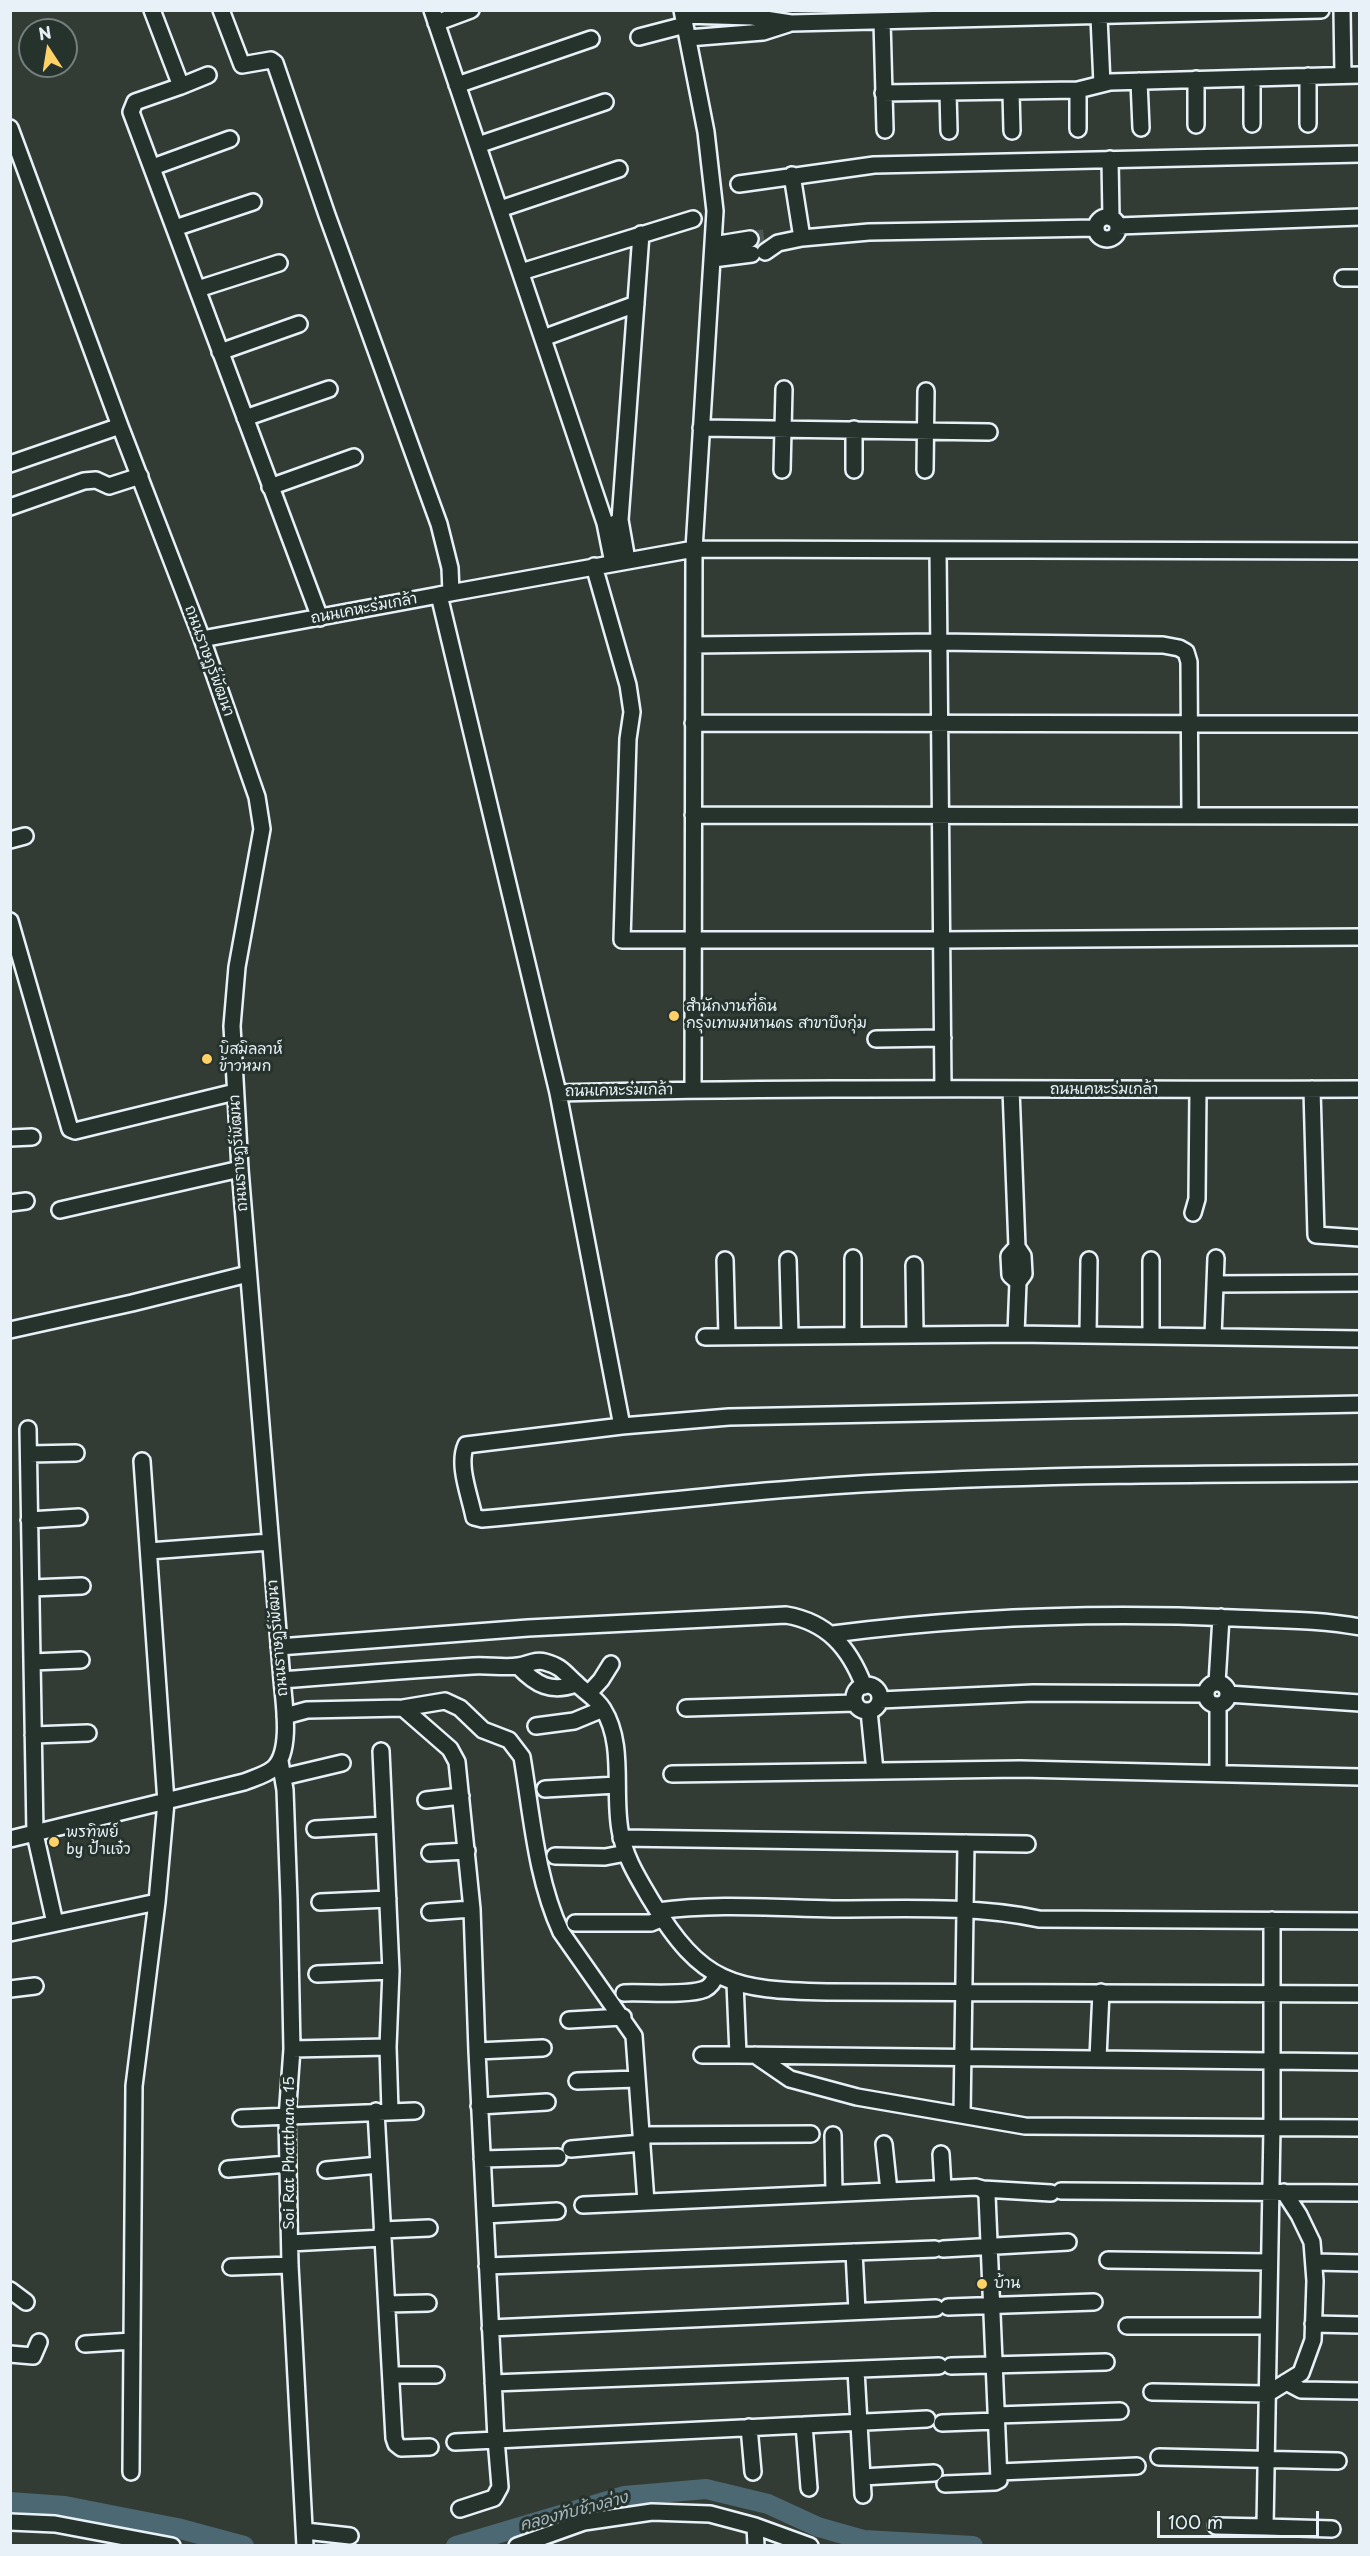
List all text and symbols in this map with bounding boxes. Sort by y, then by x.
north arrow [18,18,78,78]
text: N [36,19,53,45]
street label: ถนนเคหะร่มเกล้า [309,590,419,628]
street label: ถนนราษฏร์พัฒนา [181,603,237,719]
place label: สำนักงานที่ดิน กรุงเทพมหานคร สาขาบึงกุ่ม [686,998,867,1033]
marker: สำนักงานที่ดิน กรุงเทพมหานคร สาขาบึงกุ่ม [667,1009,681,1023]
place label: บิสมิลลาห์ ข้าวหมก [219,1041,283,1076]
marker: บิสมิลลาห์ ข้าวหมก [200,1052,214,1066]
street label: ถนนเคหะร่มเกล้า [565,1081,673,1101]
street label: ถนนเคหะร่มเกล้า [1050,1081,1158,1099]
street label: ถนนราษฏร์พัฒนา [226,1094,252,1212]
street label: ถนนราษฏร์พัฒนา [264,1579,292,1697]
place label: พรทิพย์ by ป้าแจ๋ว [66,1824,131,1859]
marker: พรทิพย์ by ป้าแจ๋ว [47,1835,61,1849]
street label: Soi Rat Phatthana 15 [281,2076,299,2230]
place label: บ้าน [994,2275,1021,2293]
marker: บ้าน [975,2277,989,2291]
water label: คลองทับช้างล่าง [518,2488,630,2536]
scale bar [1160,2499,1322,2537]
text: 100 m [1168,2508,1223,2535]

